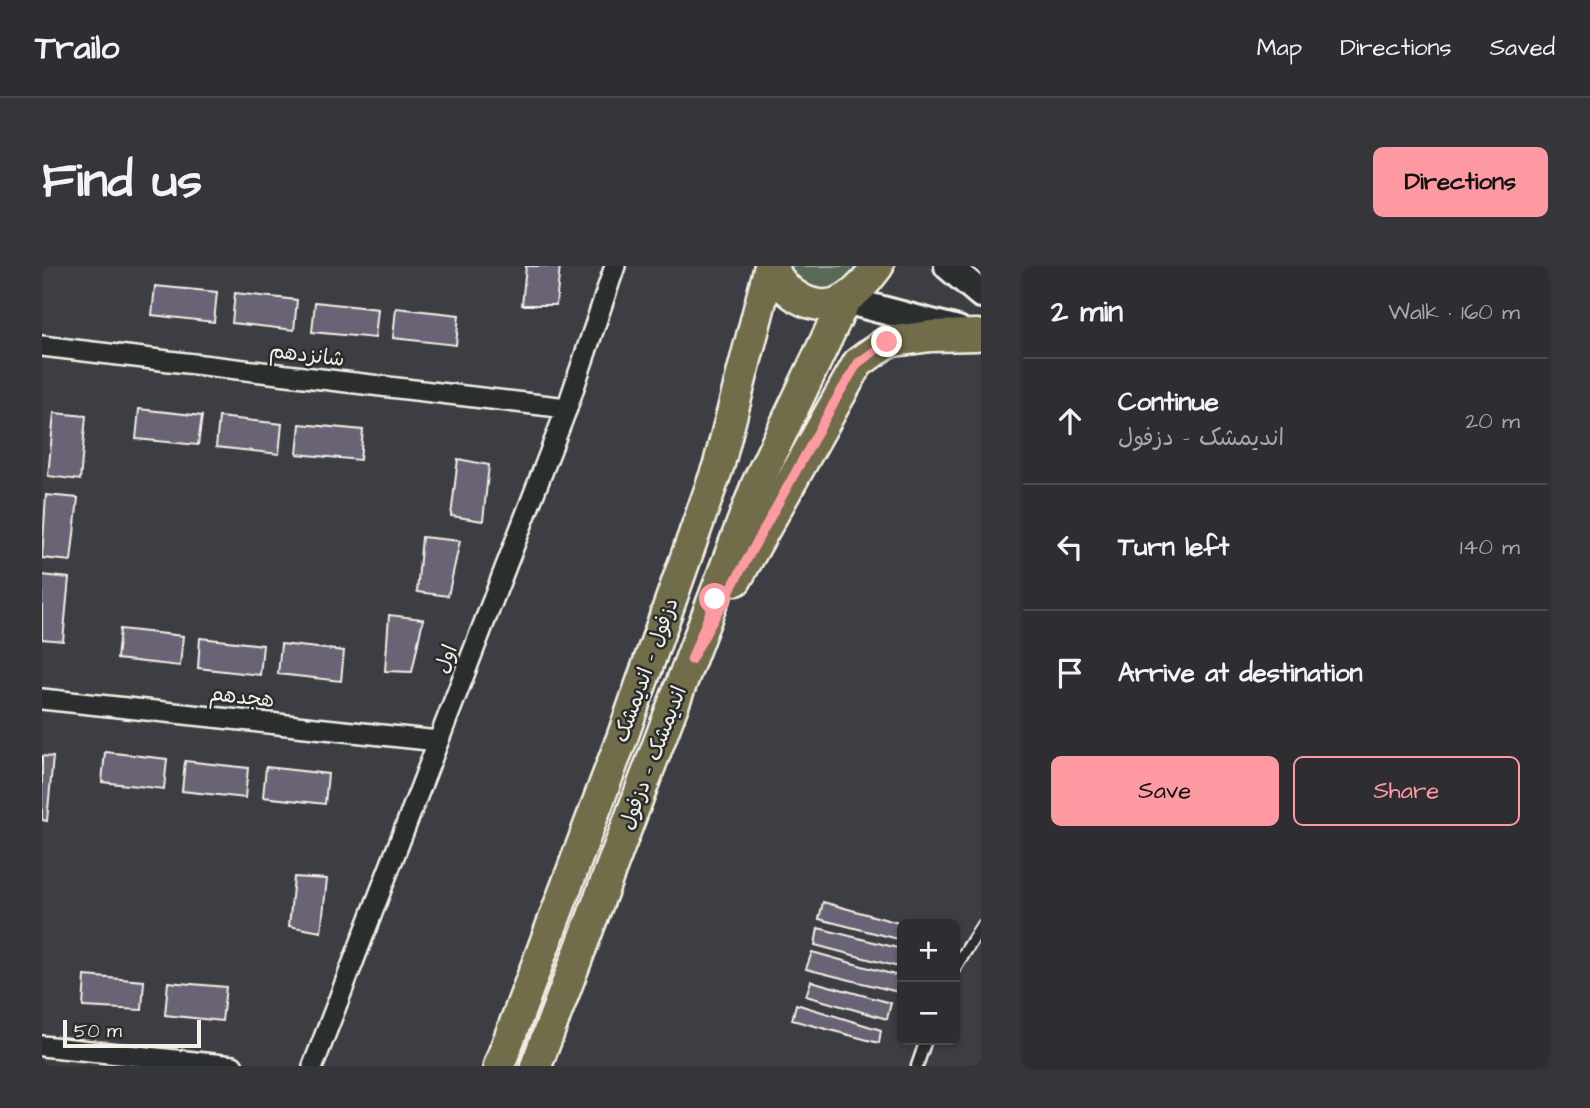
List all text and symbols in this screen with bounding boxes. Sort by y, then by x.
text: Trailo [35,25,119,71]
text: Map [1257,31,1302,65]
text: Directions [1340,31,1452,65]
text: Saved [1490,31,1555,65]
button: Directions [1373,147,1548,217]
text: Find us [42,148,202,216]
text: 2 min [1051,291,1123,333]
text: Walk · 160 m [1388,296,1520,328]
route end [871,326,902,357]
street label: شانزدهم [268,336,346,375]
text: Continue [1118,384,1219,420]
icon: ahead [1051,402,1089,440]
text: 20 m [1465,405,1520,437]
text: اندیمشک - دزفول [1118,422,1284,454]
icon: left [1051,528,1089,566]
text: Turn left [1118,529,1229,565]
text: 140 m [1460,531,1520,563]
route start [699,583,730,614]
street label: دزفول - اندیمشک [606,594,686,746]
street label: اول [427,640,465,678]
icon: arrive [1051,654,1089,692]
text: Arrive at destination [1118,655,1363,691]
street label: هجدهم [208,679,276,716]
street label: اندیمشک - دزفول [612,682,694,834]
button: Save [1051,756,1279,826]
button: Share [1293,756,1520,826]
map controls [897,919,960,1045]
button: + [897,919,960,982]
button: − [897,982,960,1045]
scale bar [63,1017,201,1049]
text: 50 m [74,1018,122,1045]

